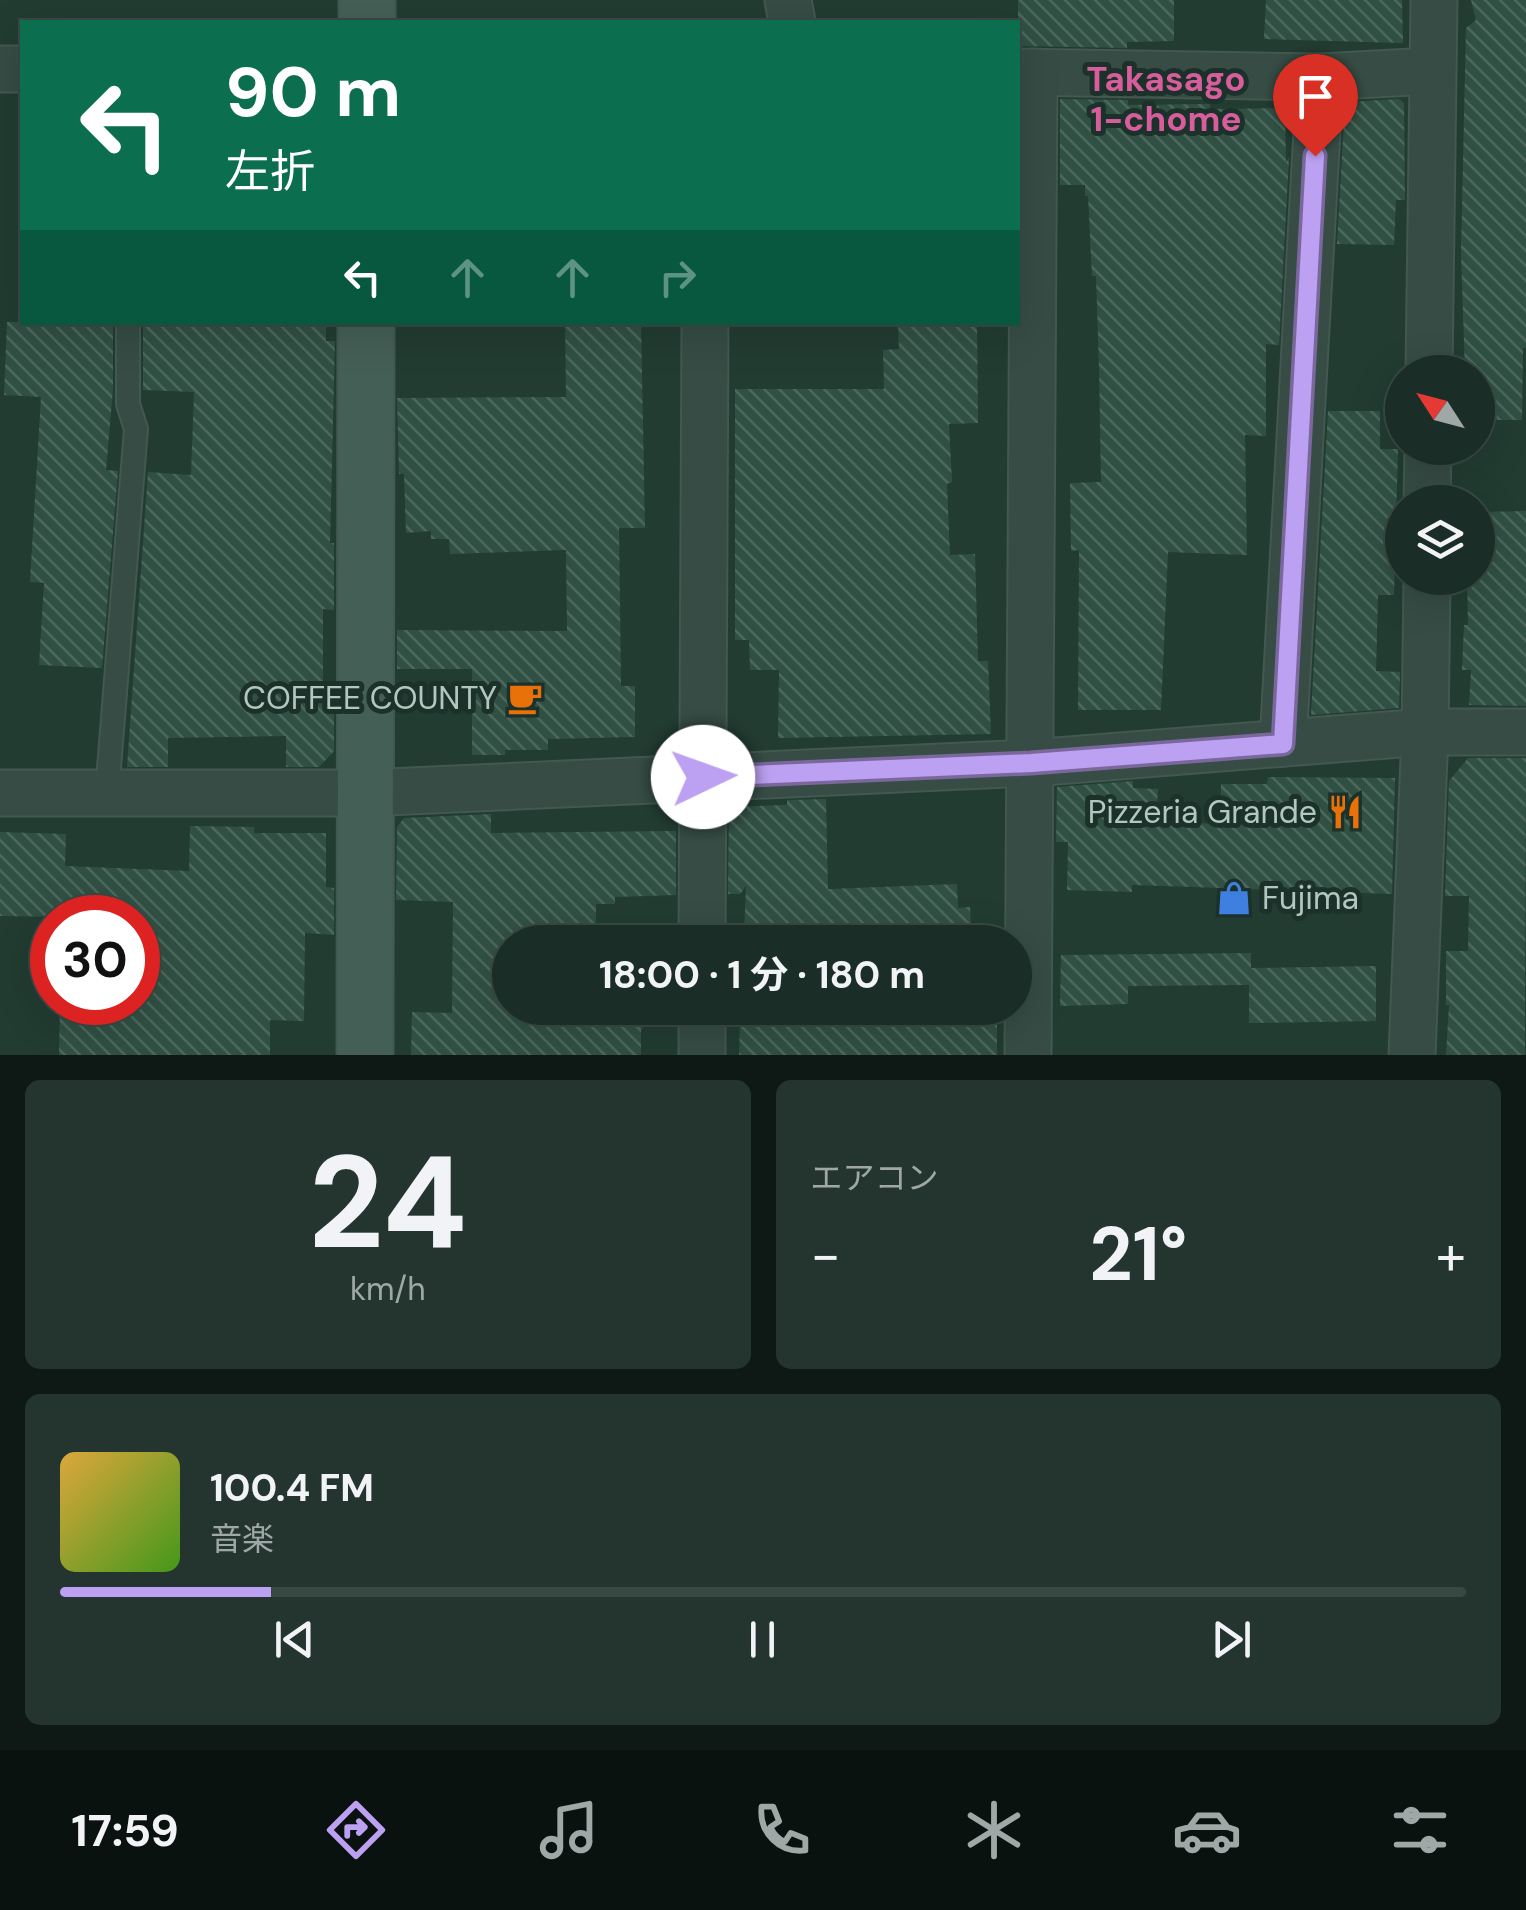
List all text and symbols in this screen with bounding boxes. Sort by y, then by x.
text: 90 m [225,47,401,138]
pin [1273,54,1358,157]
district label: Takasago 1-chome [1086,56,1246,142]
icon: left [60,60,190,190]
icon: arrive [1288,69,1343,124]
text: 左折 [225,142,315,201]
icon: left [335,250,390,305]
icon: ahead [440,250,495,305]
icon: ahead [545,250,600,305]
icon: right [650,250,705,305]
north arrow [1385,355,1495,465]
map controls [1385,355,1495,595]
button: layers [1385,485,1495,595]
place label: COFFEE COUNTY [243,677,497,719]
cafe icon: COFFEE COUNTY [506,679,544,717]
position arrow [651,725,755,829]
place label: Pizzeria Grande [1088,791,1317,833]
restaurant icon: Pizzeria Grande [1326,793,1364,831]
place label: Fujima [1262,877,1359,919]
shop icon: Fujima [1215,879,1253,917]
speed limit sign: 30 [30,895,160,1025]
text: 18:00 · 1 分 · 180 m [599,950,925,1000]
text: 24 [308,1118,467,1287]
text: エアコン [811,1157,939,1199]
text: 21° [1089,1206,1187,1303]
text: − [811,1219,841,1291]
text: + [1436,1219,1466,1291]
text: km/h [350,1268,426,1310]
text: 100.4 FM [210,1463,374,1513]
text: 音楽 [210,1518,274,1560]
icon: previous [267,1612,322,1667]
icon: pause [735,1612,790,1667]
icon: next [1204,1612,1259,1667]
icon: directions [321,1795,391,1865]
icon: music [534,1795,604,1865]
icon: phone [747,1795,817,1865]
icon: climate [959,1795,1029,1865]
icon: car [1172,1795,1242,1865]
icon: filters [1385,1795,1455,1865]
text: 17:59 [71,1801,179,1860]

